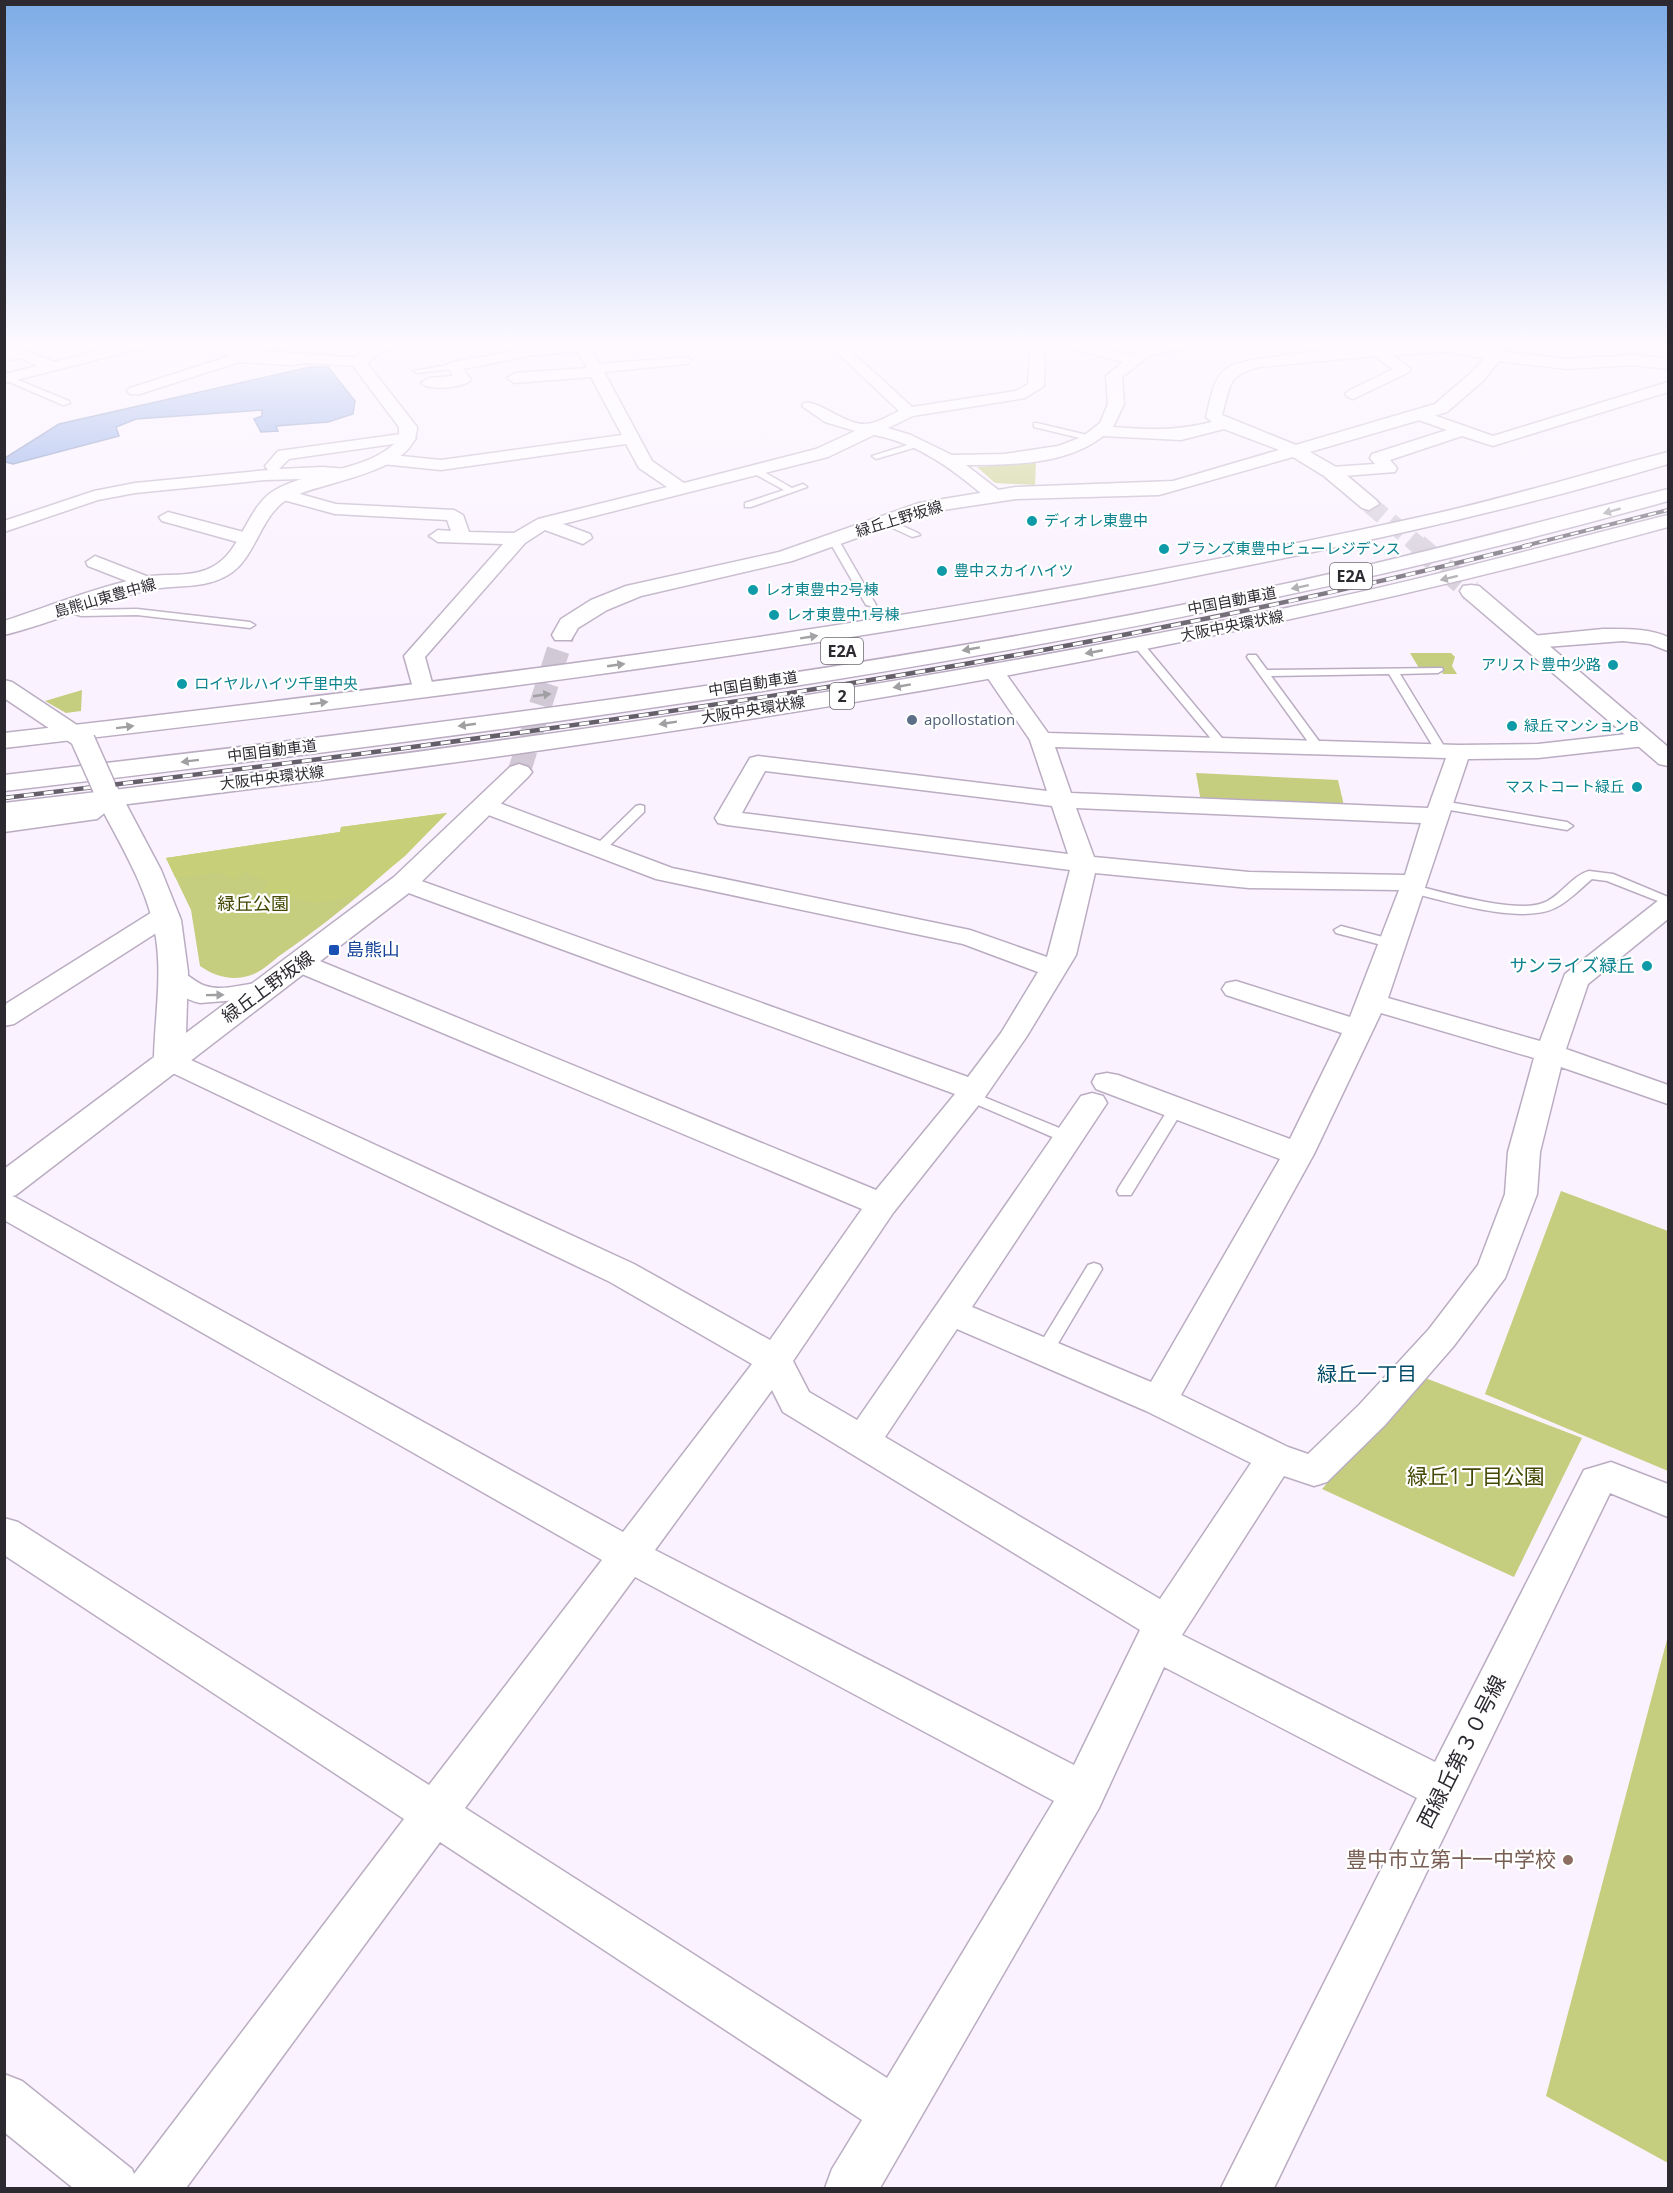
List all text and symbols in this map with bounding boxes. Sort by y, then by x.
street label: 緑丘上野坂線 [853,495,945,541]
one-way arrow [1603,507,1621,516]
place label: ディオレ東豊中 [1044,510,1148,530]
marker: ディオレ東豊中 [1025,514,1039,528]
place label: ブランズ東豊中ビューレジデンス [1176,538,1400,558]
marker: ブランズ東豊中ビューレジデンス [1157,542,1171,556]
place label: 豊中スカイハイツ [954,560,1073,580]
road number: E2A [1330,563,1372,589]
marker: 豊中スカイハイツ [935,564,949,578]
street label: 島熊山東豊中線 [51,573,158,621]
one-way arrow [1440,574,1459,584]
place label: レオ東豊中2号棟 [765,579,879,599]
street label: 中国自動車道 [1186,582,1278,618]
marker: レオ東豊中2号棟 [746,583,760,597]
one-way arrow [1291,583,1310,592]
place label: レオ東豊中1号棟 [786,604,900,624]
street label: 大阪中央環状線 [1178,605,1285,645]
marker: レオ東豊中1号棟 [767,608,781,622]
one-way arrow [800,632,819,641]
road number: E2A [821,638,863,664]
one-way arrow [962,645,981,654]
one-way arrow [1085,648,1104,657]
place label: アリスト豊中少路 [1481,654,1601,674]
marker: アリスト豊中少路 [1606,658,1620,672]
one-way arrow [607,660,626,669]
street label: 中国自動車道 [707,666,799,700]
place label: ロイヤルハイツ千里中央 [194,673,358,693]
marker: ロイヤルハイツ千里中央 [175,677,189,691]
one-way arrow [893,682,912,691]
road number: 2 [830,683,854,709]
one-way arrow [532,690,551,700]
street label: 大阪中央環状線 [699,691,806,727]
one-way arrow [309,699,328,708]
place label: apollostation [924,709,1015,729]
marker: apollostation [905,713,919,727]
place label: 緑丘マンションB [1524,715,1639,735]
one-way arrow [658,718,677,727]
marker: 緑丘マンションB [1505,719,1519,733]
one-way arrow [457,721,476,730]
one-way arrow [116,722,135,732]
street label: 中国自動車道 [226,735,318,765]
one-way arrow [181,756,200,766]
street label: 大阪中央環状線 [219,761,325,793]
place label: マストコート緑丘 [1505,776,1625,796]
marker: マストコート緑丘 [1630,780,1644,794]
park label: 緑丘公園 [217,891,289,915]
place label: 島熊山 [346,937,400,961]
marker: 島熊山 [327,943,341,957]
street label: 緑丘上野坂線 [217,945,318,1028]
place label: サンライズ緑丘 [1510,953,1635,977]
marker: サンライズ緑丘 [1640,959,1654,973]
one-way arrow [206,990,225,999]
district label: 緑丘一丁目 [1317,1360,1417,1387]
park label: 緑丘1丁目公園 [1407,1462,1545,1490]
street label: 西緑丘第３０号線 [1410,1670,1512,1833]
place label: 豊中市立第十一中学校 [1346,1845,1556,1873]
marker: 豊中市立第十一中学校 [1561,1853,1575,1867]

